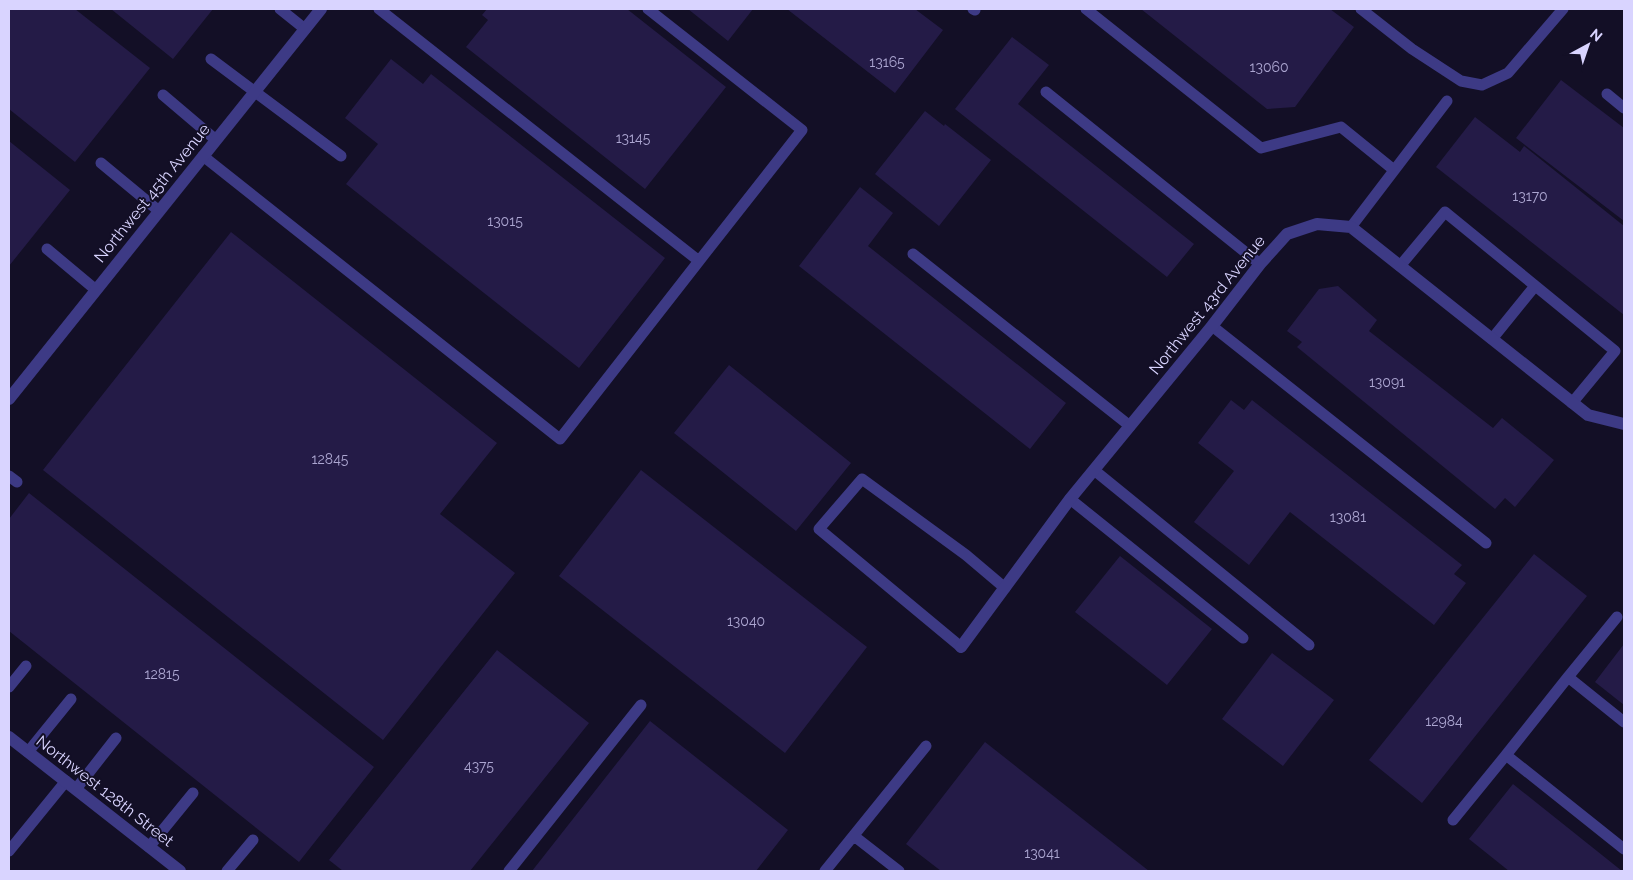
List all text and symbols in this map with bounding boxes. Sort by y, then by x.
north arrow [1563,20,1613,70]
text: N [1587,25,1606,45]
house number: 13165 [869,54,905,70]
house number: 13060 [1249,59,1289,75]
street label: Northwest 45th Avenue [90,120,214,266]
house number: 13145 [616,130,651,146]
house number: 13170 [1512,188,1548,204]
house number: 13015 [487,213,523,229]
street label: Northwest 43rd Avenue [1145,232,1269,378]
house number: 13091 [1369,374,1405,390]
house number: 12845 [312,451,349,467]
house number: 13081 [1330,509,1366,525]
house number: 13040 [727,613,765,629]
house number: 12815 [144,666,180,682]
house number: 12984 [1425,713,1463,729]
street label: Northwest 128th Street [33,732,178,851]
house number: 4375 [464,758,494,774]
house number: 13041 [1024,845,1060,861]

